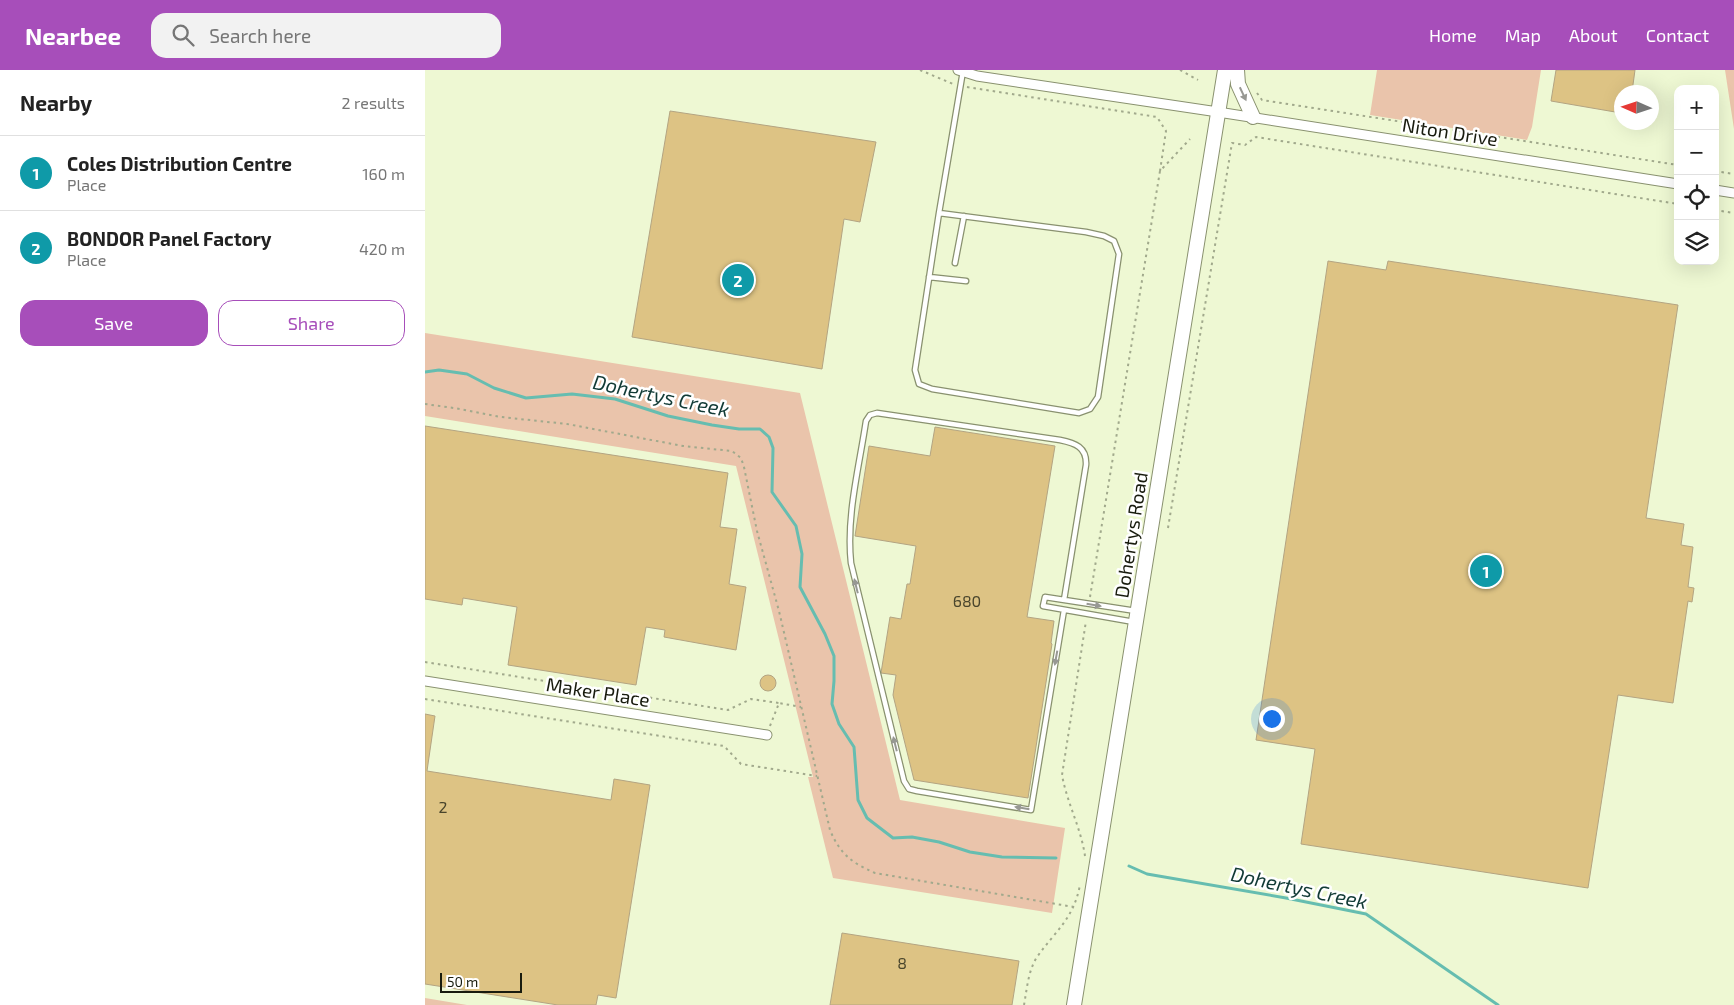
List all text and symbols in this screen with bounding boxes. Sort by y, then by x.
search box [151,13,501,58]
text: Nearbee [25,21,121,50]
icon: search [169,21,197,49]
text: Search here [209,24,311,47]
text: Home [1429,24,1477,46]
text: Map [1505,24,1541,46]
text: About [1569,24,1618,46]
text: Contact [1646,24,1709,46]
north arrow [1614,85,1659,130]
map controls [1674,85,1719,265]
button: + [1674,85,1719,130]
one-way arrow [1239,87,1247,101]
text: Nearby [20,90,92,115]
text: 2 results [342,93,405,112]
street label: Niton Drive [1401,113,1500,150]
button: − [1674,130,1719,175]
text: Coles Distribution Centre [67,152,292,175]
text: 1 [33,164,39,183]
text: 160 m [362,164,405,183]
text: Place [67,175,106,194]
button: locate [1674,175,1719,220]
button: layers [1674,220,1719,265]
text: BONDOR Panel Factory [67,227,272,250]
text: 2 [31,239,41,258]
text: 420 m [359,239,405,258]
text: Place [67,250,106,269]
pin: 2 [722,261,754,299]
button: Save [20,300,208,346]
button: Share [218,300,405,346]
water label: Dohertys Creek [591,369,732,422]
street label: Dohertys Road [1109,470,1152,600]
pin: 1 [1470,552,1502,590]
one-way arrow [852,579,860,594]
house number: 680 [953,591,981,610]
one-way arrow [1087,601,1103,609]
one-way arrow [1052,650,1060,666]
street label: Maker Place [545,672,652,711]
your location [1259,706,1285,732]
one-way arrow [891,736,899,751]
house number: 2 [439,797,448,816]
one-way arrow [1014,804,1030,812]
water label: Dohertys Creek [1229,861,1370,914]
house number: 8 [897,953,907,972]
scale bar [440,970,523,993]
text: 50 m [447,973,478,990]

